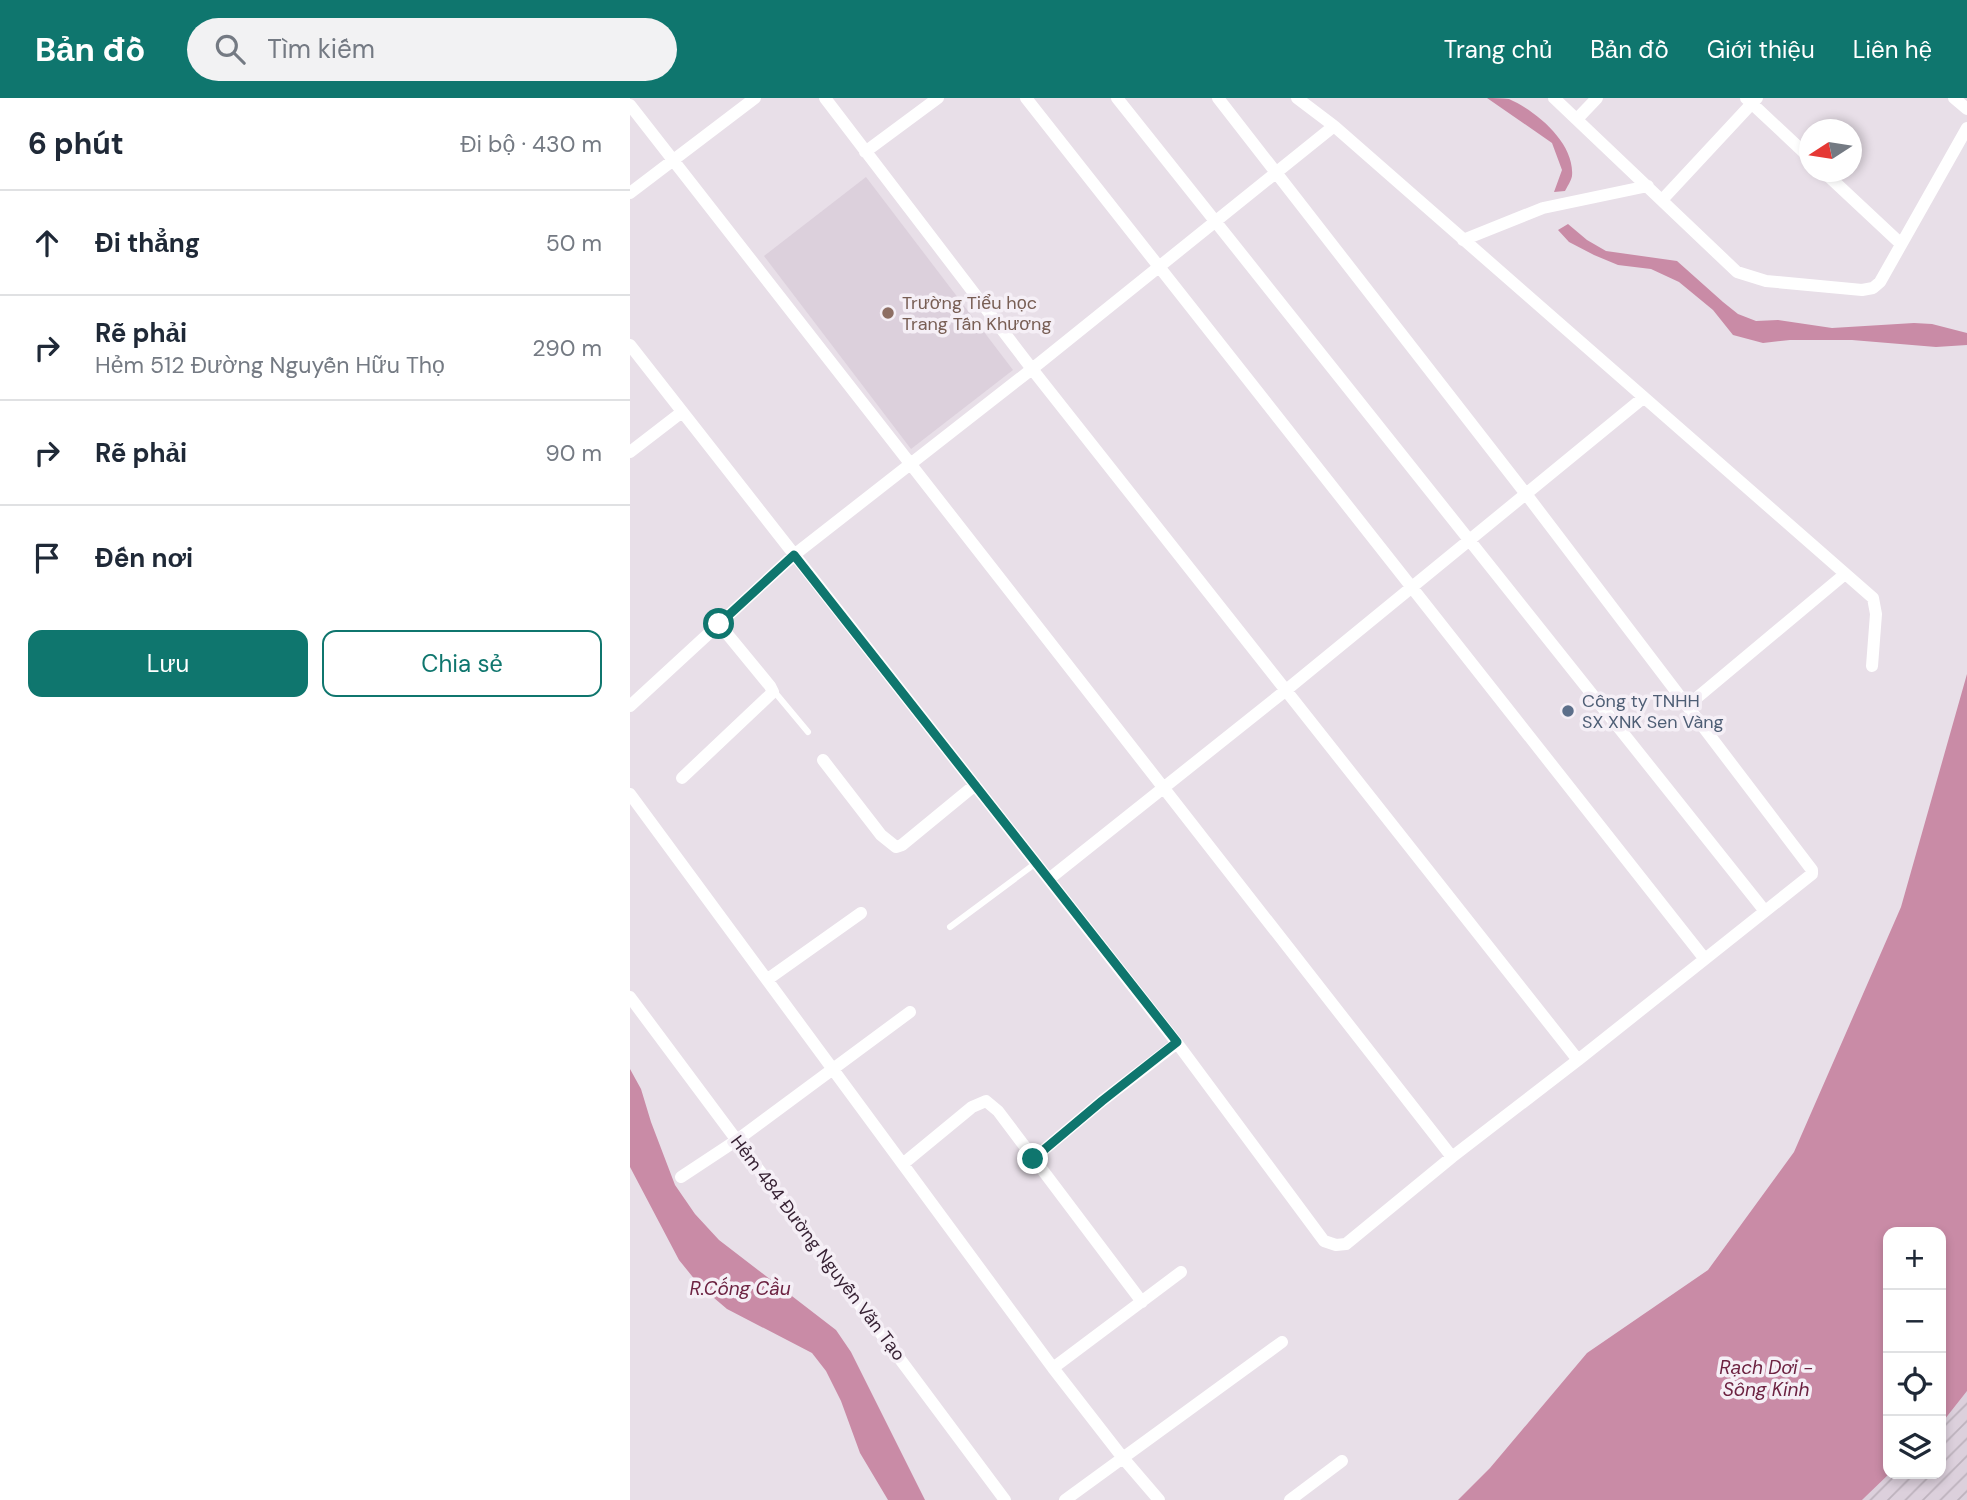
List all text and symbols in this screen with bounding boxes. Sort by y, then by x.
search box [187,18,677,81]
text: Bản đồ [35,28,145,71]
icon: search [211,30,249,68]
text: Tìm kiếm [267,32,375,66]
text: Trang chủ [1444,34,1552,65]
text: Bản đồ [1590,34,1669,65]
text: Giới thiệu [1707,34,1815,65]
text: Liên hệ [1853,34,1932,65]
north arrow [1799,119,1862,182]
text: 6 phút [28,124,124,163]
text: Đi bộ · 430 m [460,129,602,159]
icon: ahead [28,224,66,262]
text: Đi thẳng [95,226,200,260]
text: 50 m [546,228,602,258]
place label: Trường Tiểu học Trang Tấn Khương [902,291,1051,336]
marker: Trường Tiểu học Trang Tấn Khương [880,305,896,321]
text: Rẽ phải [95,316,187,350]
icon: right [28,329,66,367]
text: 290 m [532,333,602,363]
text: Hẻm 512 Đường Nguyễn Hữu Thọ [95,350,445,380]
icon: right [28,434,66,472]
text: Rẽ phải [95,436,187,470]
text: 90 m [545,438,602,468]
icon: arrive [28,539,66,577]
text: Đến nơi [95,541,193,575]
route start [703,608,734,639]
button: Lưu [28,630,308,697]
button: Chia sẻ [322,630,602,697]
place label: Công ty TNHH SX XNK Sen Vàng [1582,689,1724,734]
marker: Công ty TNHH SX XNK Sen Vàng [1560,703,1576,719]
street label: Hẻm 484 Đường Nguyễn Văn Tạo [725,1130,911,1366]
route end [1017,1143,1048,1174]
map controls [1883,1227,1946,1479]
button: + [1883,1227,1946,1290]
water label: R.Cống Cầu [689,1276,791,1301]
button: − [1883,1290,1946,1353]
button: locate [1883,1353,1946,1416]
water label: Rạch Dơi - Sông Kinh [1719,1355,1813,1402]
button: layers [1883,1416,1946,1479]

